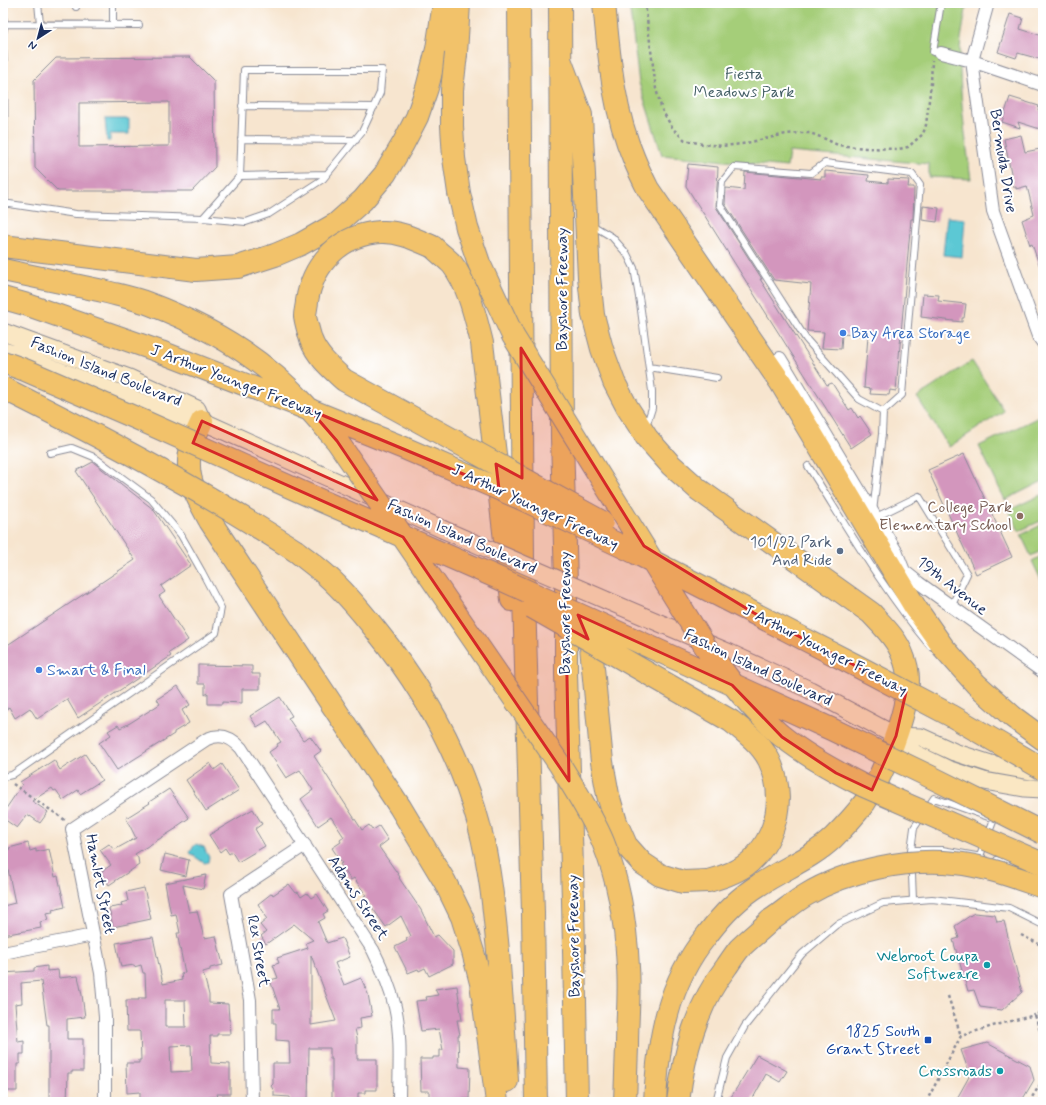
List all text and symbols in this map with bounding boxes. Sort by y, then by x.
north arrow [18,18,58,58]
text: N [26,37,40,53]
park label: Fiesta Meadows Park [694,64,794,103]
street label: Bermuda Drive [984,108,1022,214]
street label: Bayshore Freeway [552,228,573,350]
place label: Bay Area Storage [851,323,971,344]
marker: Bay Area Storage [838,328,848,338]
street label: Fashion Island Boulevard [27,332,185,412]
street label: J Arthur Younger Freeway [147,340,325,424]
street label: J Arthur Younger Freeway [448,459,622,555]
street label: Fashion Island Boulevard [384,495,540,579]
place label: College Park Elementary School [879,497,1012,536]
marker: College Park Elementary School [1015,511,1025,521]
place label: 101/92 Park And Ride [750,532,832,571]
marker: 101/92 Park And Ride [835,546,845,556]
street label: Bayshore Freeway [555,552,576,674]
street label: 19th Avenue [912,552,992,620]
street label: J Arthur Younger Freeway [739,599,911,701]
street label: Fashion Island Boulevard [681,624,835,712]
place label: Smart & Final [47,660,146,681]
marker: Smart & Final [34,665,44,675]
street label: Hamlet Street [80,832,120,936]
street label: Adams Street [323,851,394,945]
street label: Bayshore Freeway [562,874,586,998]
street label: Rex Street [241,914,275,989]
place label: Webroot Coupa Softweare [876,946,979,985]
marker: Webroot Coupa Softweare [982,960,992,970]
place label: 1825 South Grant Street [826,1021,920,1060]
marker: 1825 South Grant Street [923,1035,933,1045]
place label: Crossroads [918,1061,992,1082]
marker: Crossroads [995,1066,1005,1076]

